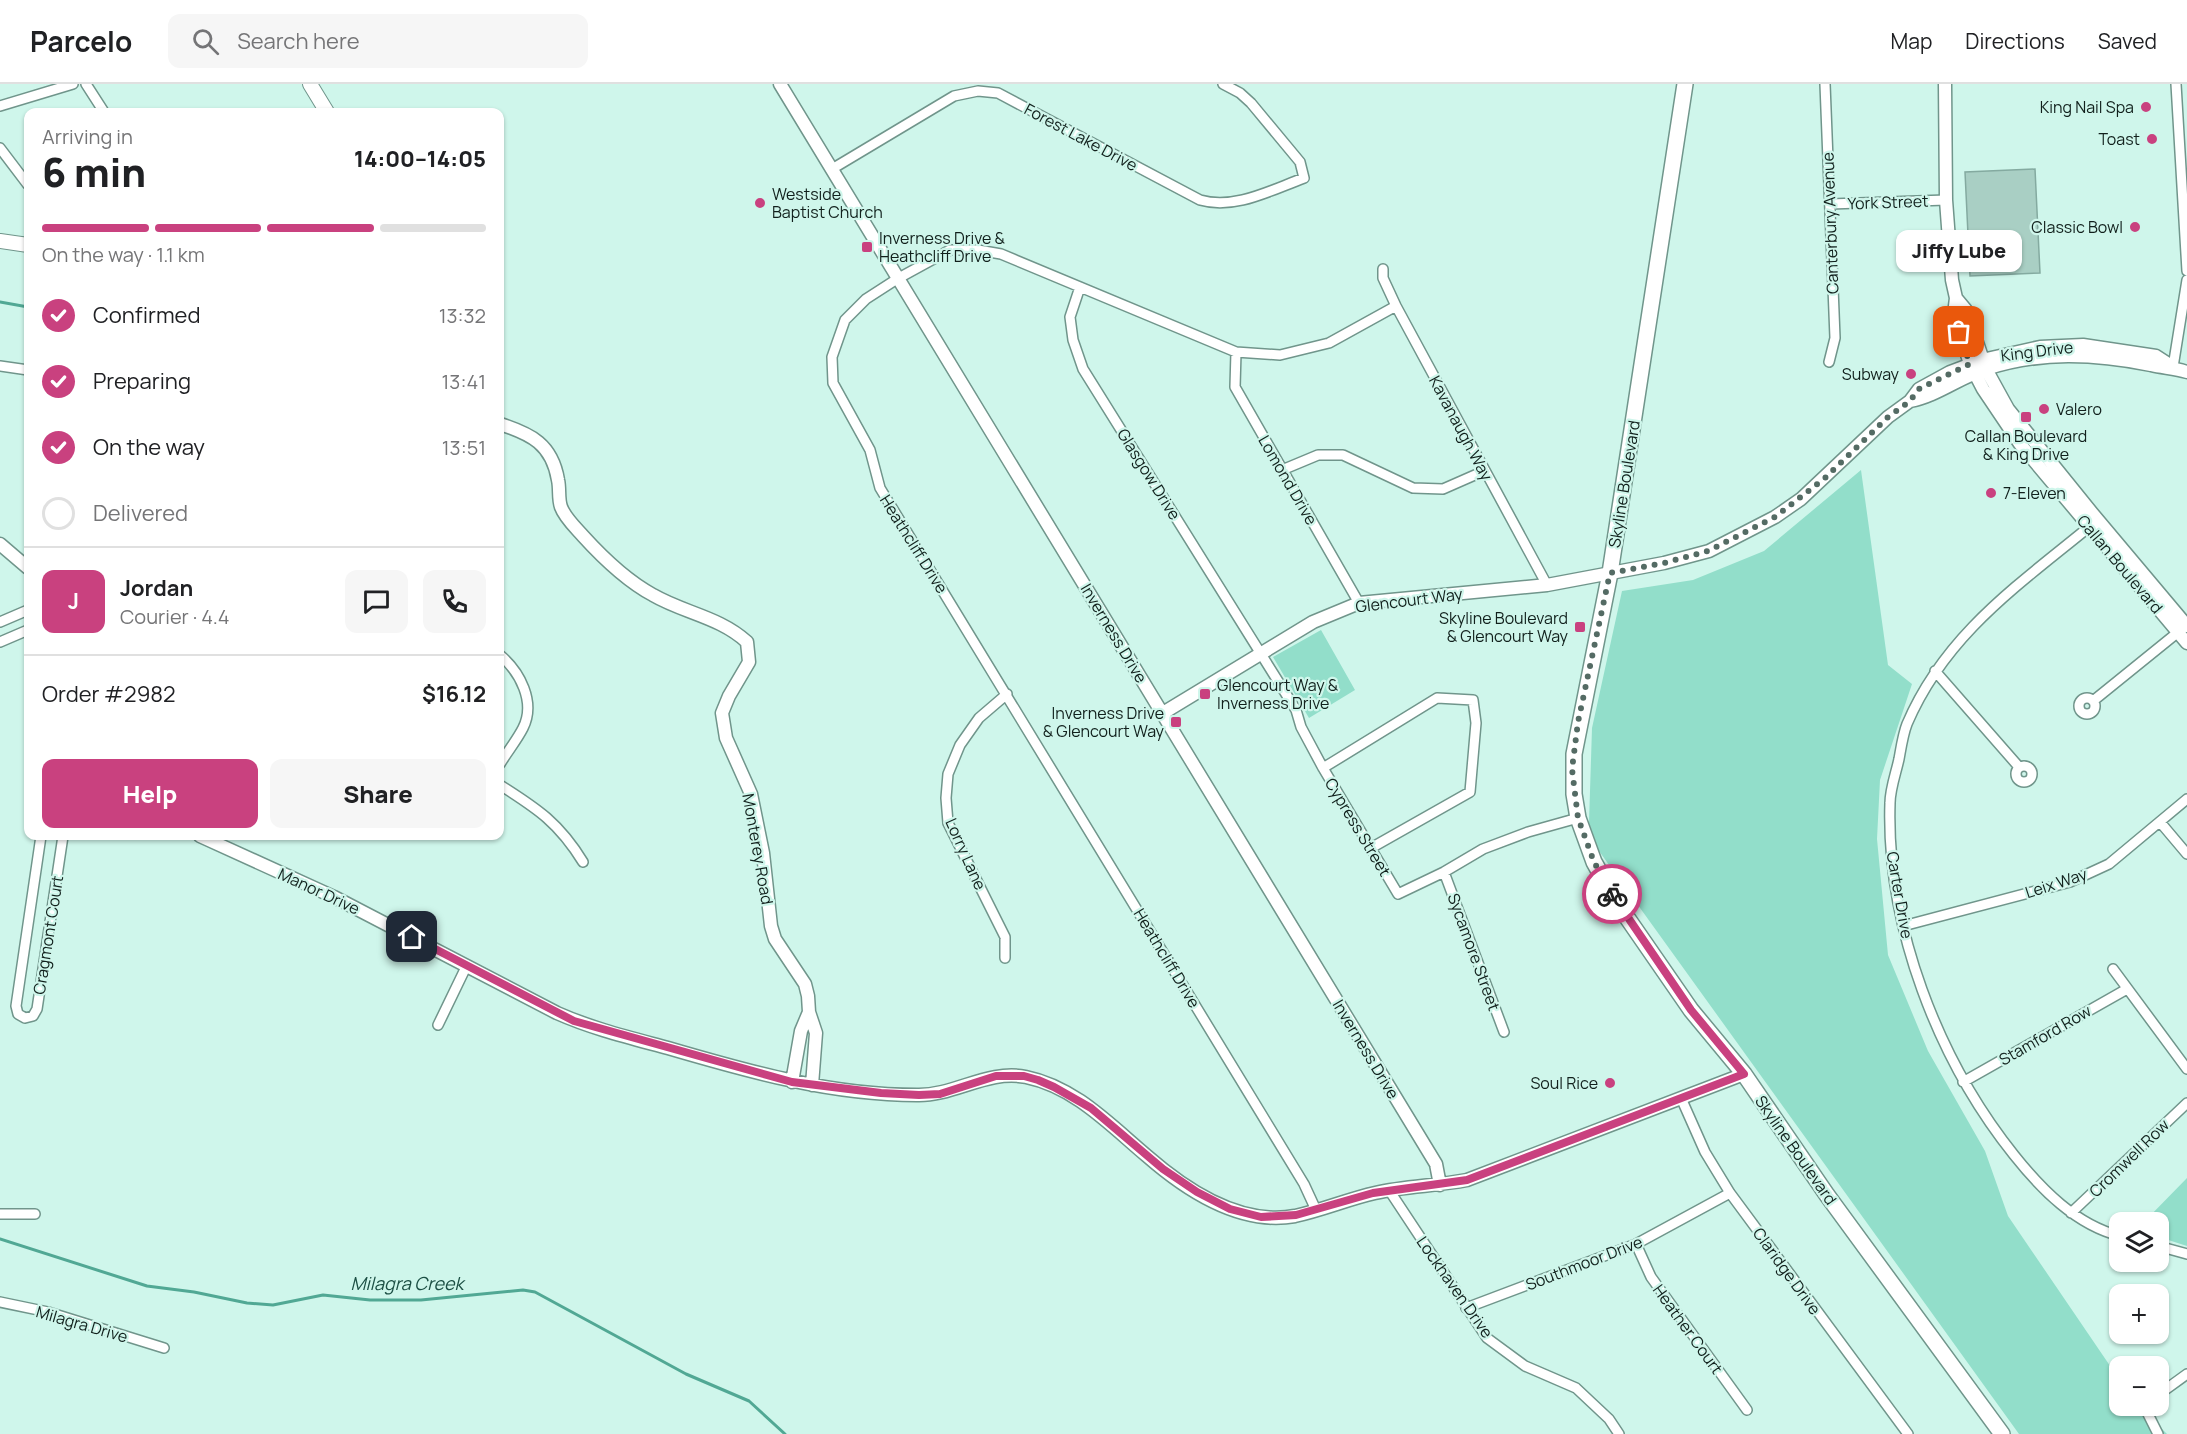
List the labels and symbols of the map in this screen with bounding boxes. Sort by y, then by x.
place label: King Nail Spa [2040,96,2134,118]
street label: Forest Lake Drive [1021,98,1141,176]
marker: King Nail Spa [2139,100,2153,114]
place label: Toast [2099,128,2140,150]
marker: Toast [2145,132,2159,146]
street label: Canterbury Avenue [1817,152,1843,294]
place label: Westside Baptist Church [772,183,883,223]
street label: York Street [1847,190,1929,214]
marker: Westside Baptist Church [753,196,767,210]
place label: Classic Bowl [2031,216,2123,238]
marker: Classic Bowl [2128,220,2142,234]
place label: Inverness Drive & Heathcliff Drive [879,227,1006,267]
callout: Jiffy Lube [1896,230,2022,272]
marker: Inverness Drive & Heathcliff Drive [860,240,874,254]
pin [1933,306,1984,357]
street label: King Drive [2000,336,2074,366]
place label: Subway [1842,363,1900,385]
marker: Subway [1904,367,1918,381]
street label: Kavanaugh Way [1424,372,1498,485]
place label: Valero [2056,398,2102,420]
marker: Valero [2037,402,2051,416]
marker: Callan Boulevard & King Drive [2019,410,2033,424]
street label: Skyline Boulevard [1603,419,1645,549]
street label: Glasgow Drive [1112,424,1186,524]
place label: Callan Boulevard & King Drive [1965,425,2087,465]
street label: Lomond Drive [1253,431,1323,529]
place label: 7-Eleven [2003,482,2066,504]
marker: 7-Eleven [1984,486,1998,500]
street label: Heathcliff Drive [875,491,953,597]
street label: Callan Boulevard [2072,510,2168,618]
street label: Inverness Drive [1076,579,1152,687]
street label: Glencourt Way [1354,582,1464,617]
place label: Skyline Boulevard & Glencourt Way [1439,607,1569,647]
marker: Skyline Boulevard & Glencourt Way [1573,620,1587,634]
place label: Glencourt Way & Inverness Drive [1217,674,1339,714]
marker: Glencourt Way & Inverness Drive [1198,687,1212,701]
place label: Inverness Drive & Glencourt Way [1043,702,1165,742]
marker: Inverness Drive & Glencourt Way [1169,715,1183,729]
street label: Cypress Street [1320,774,1396,880]
street label: Monterey Road [737,792,779,906]
street label: Lorry Lane [940,815,992,893]
street label: Carter Drive [1882,850,1918,940]
street label: Leix Way [2022,862,2090,903]
street label: Manor Drive [275,863,363,919]
courier [1582,864,1642,924]
street label: Cragmont Court [28,874,68,996]
street label: Sycamore Street [1443,890,1505,1014]
street label: Heathcliff Drive [1129,904,1205,1012]
pin [386,911,437,962]
street label: Inverness Drive [1328,995,1404,1103]
street label: Stamford Row [1995,1000,2095,1070]
place label: Soul Rice [1530,1072,1598,1094]
marker: Soul Rice [1603,1076,1617,1090]
street label: Skyline Boulevard [1750,1091,1842,1209]
street label: Cromwell Row [2084,1114,2174,1202]
street label: Claridge Drive [1748,1223,1826,1319]
street label: Southmoor Drive [1522,1231,1646,1295]
street label: Lockhaven Drive [1412,1232,1498,1342]
water label: Milagra Creek [350,1271,467,1295]
street label: Heather Court [1648,1280,1728,1378]
street label: Milagra Drive [34,1300,130,1348]

